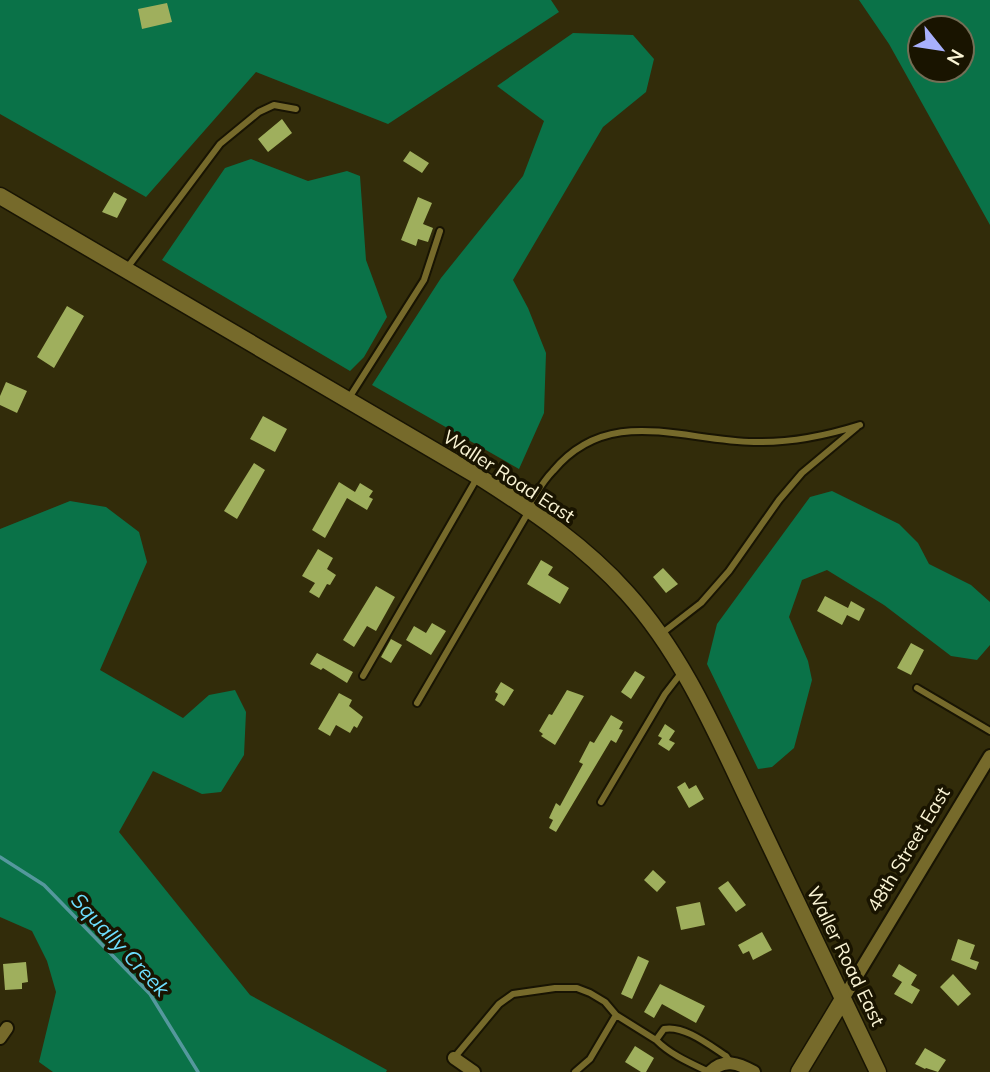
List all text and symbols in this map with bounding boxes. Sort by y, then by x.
north arrow [906,14,976,84]
text: N [942,45,970,70]
street label: Waller Road East [438,424,580,528]
street label: 48th Street East [861,782,955,916]
street label: Waller Road East [802,882,890,1030]
water label: Squally Creek [66,887,176,1003]

